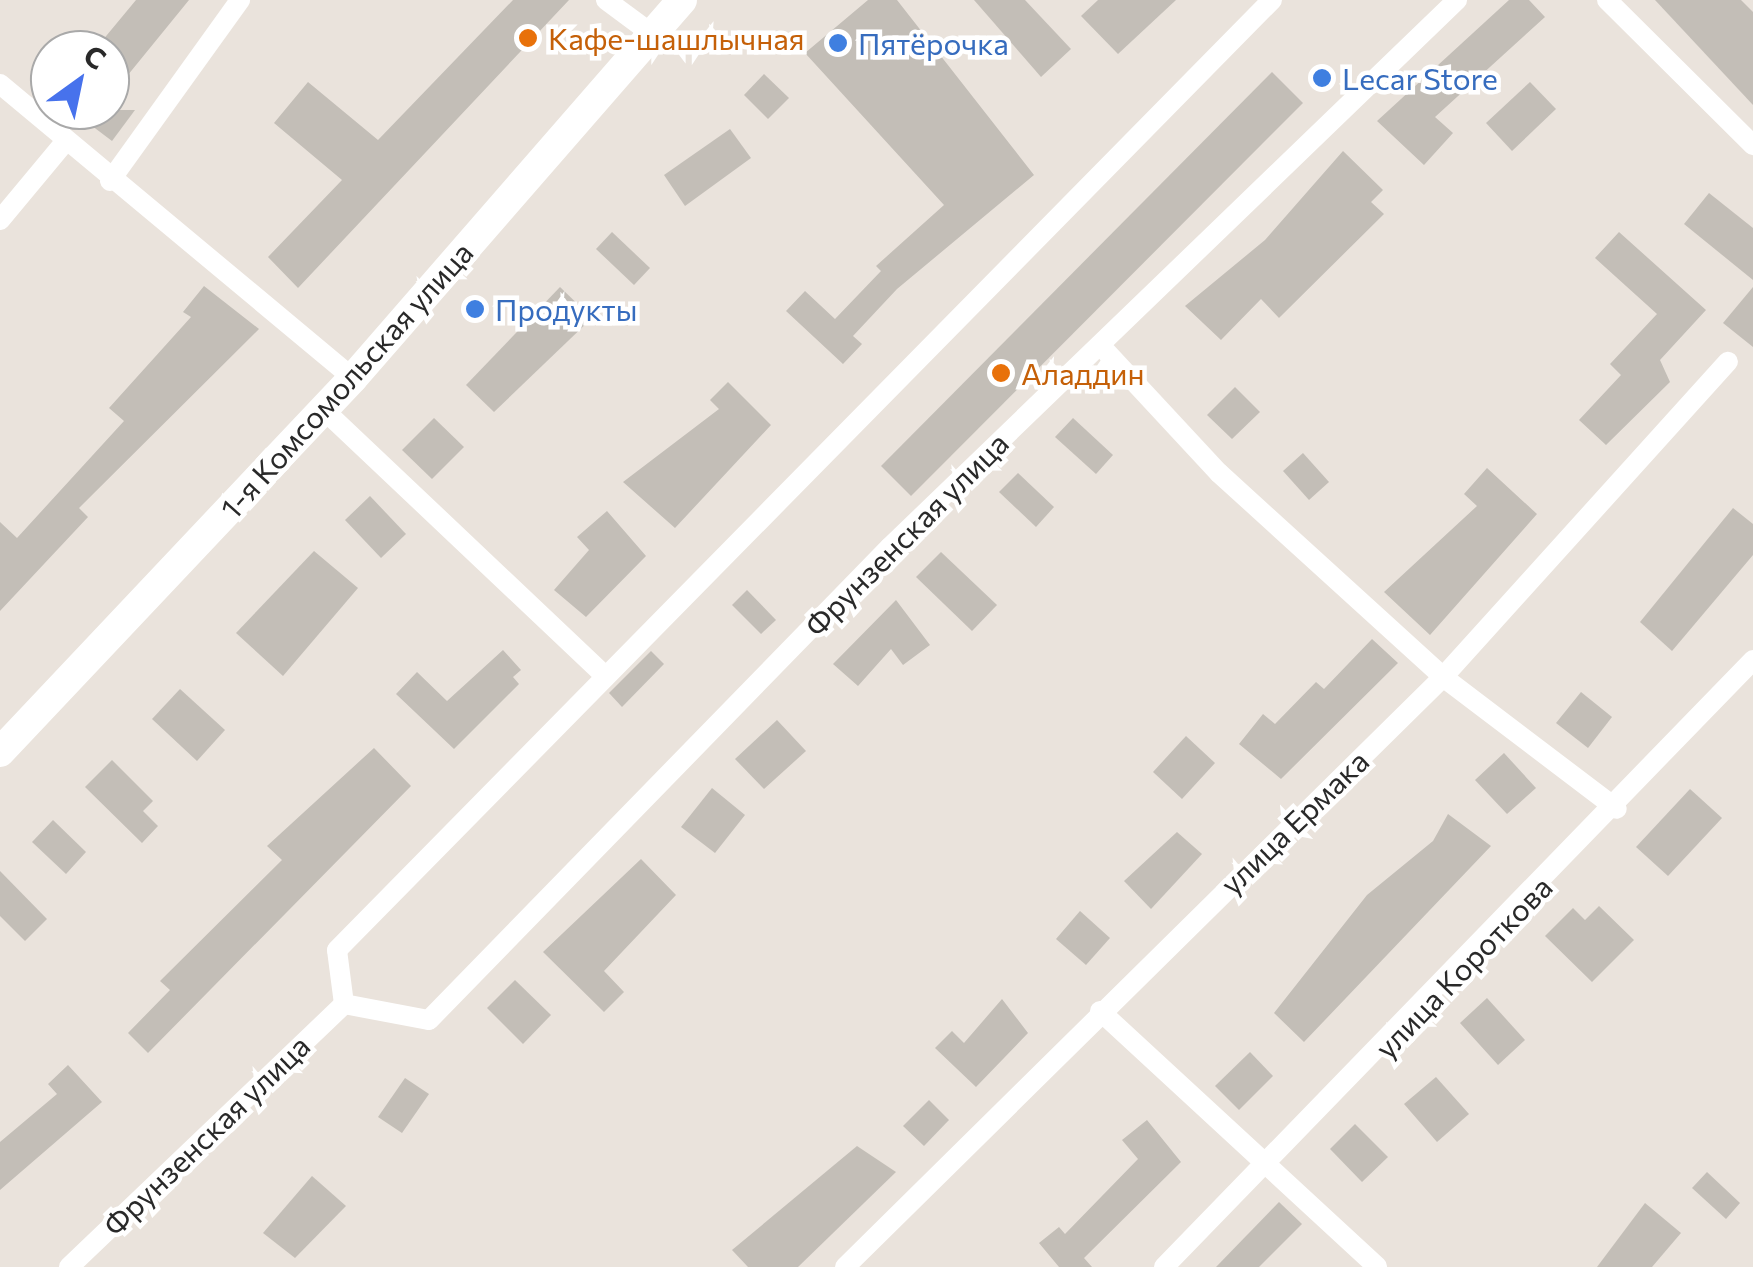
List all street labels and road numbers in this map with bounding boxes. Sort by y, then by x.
street label: 1-я Комсомольская улица [212,234,480,526]
street label: Фрунзенская улица [797,425,1015,643]
street label: улица Ермака [1213,742,1375,902]
street label: улица Короткова [1367,869,1559,1065]
street label: Фрунзенская улица [95,1027,317,1243]

